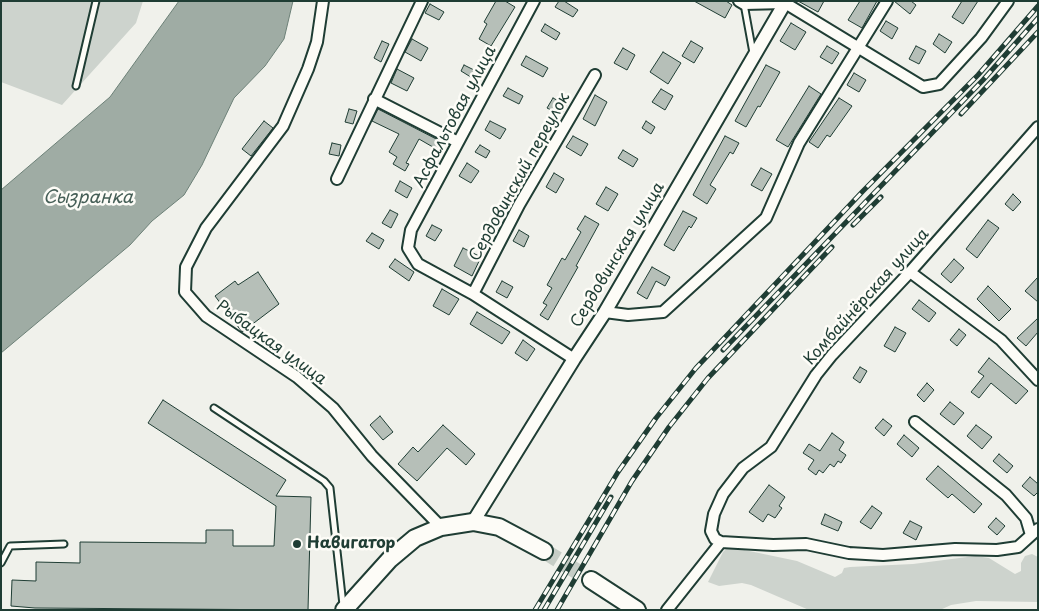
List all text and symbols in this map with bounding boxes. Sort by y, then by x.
street label: Асфальтовая улица [410,43,500,191]
street label: Сердовинский переулок [466,89,574,265]
street label: Сердовинская улица [567,179,669,331]
water label: Сызранка [43,187,133,209]
street label: Комбайнёрская улица [801,225,933,369]
street label: Рыбацкая улица [212,297,330,389]
place label: Навигатор [307,534,395,554]
marker: Навигатор [291,538,303,550]

